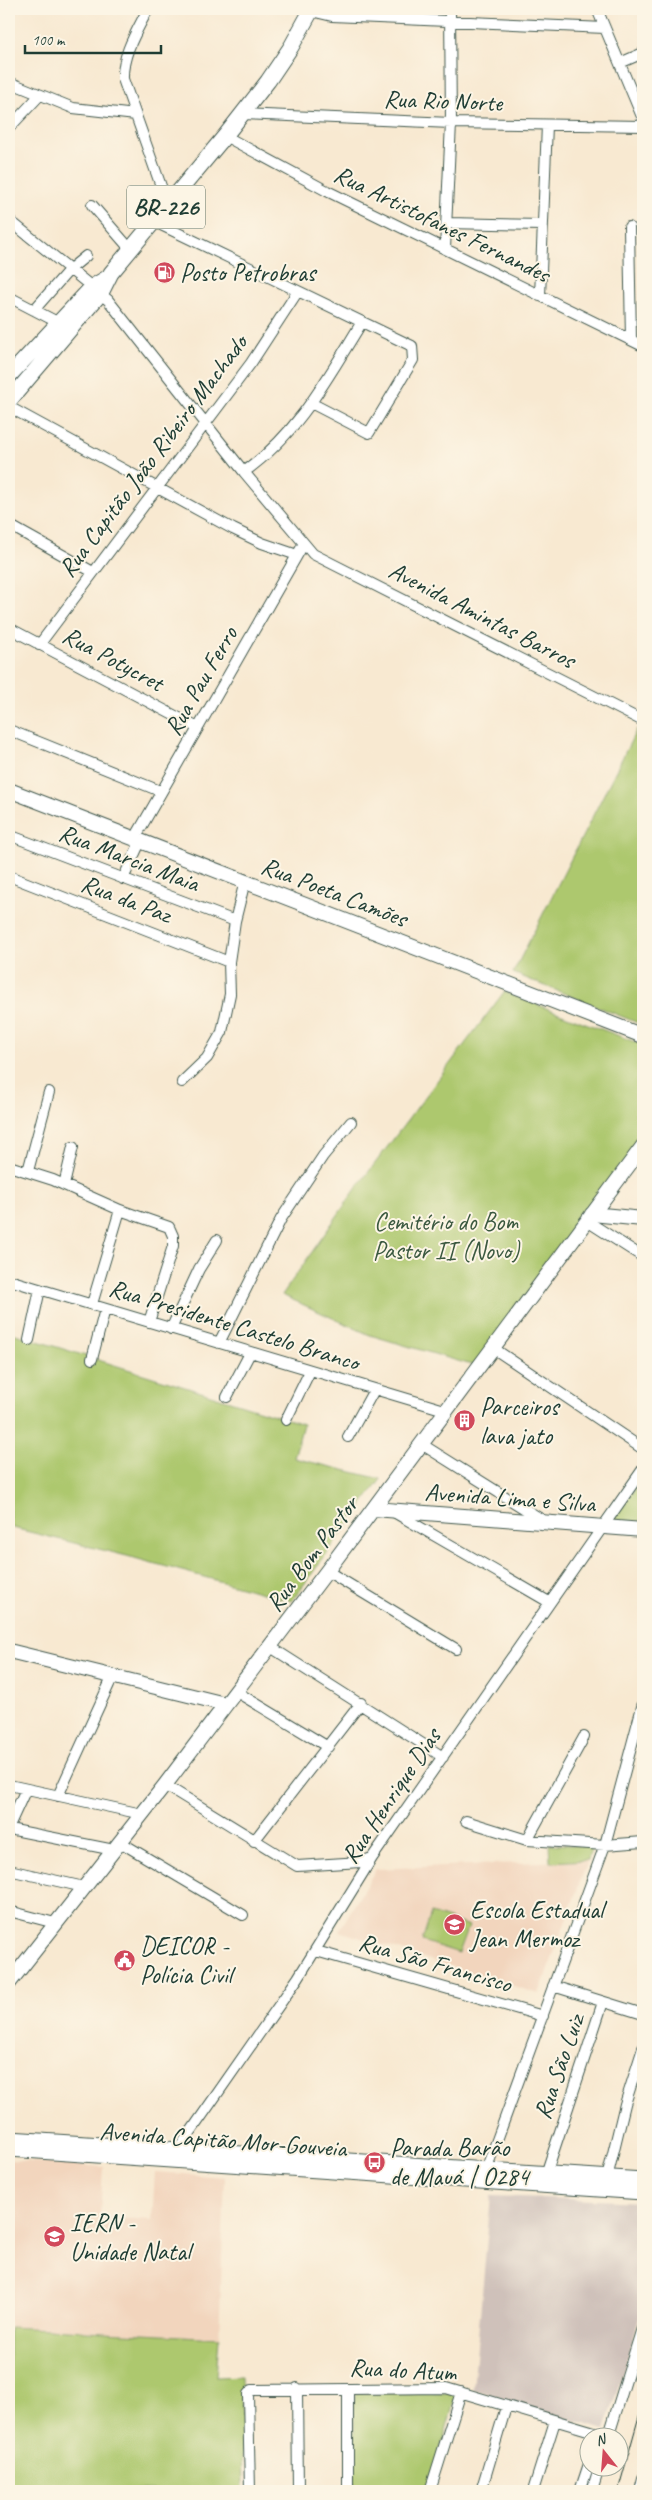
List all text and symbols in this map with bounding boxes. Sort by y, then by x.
scale bar [25,22,161,54]
text: 100 m [32,31,66,50]
street label: Rua Rio Norte [383,83,505,119]
street label: Rua Artistofanes Fernandes [329,158,557,291]
road number: BR-226 [127,186,205,228]
place label: Posto Petrobras [180,257,318,289]
fuel station icon: Posto Petrobras [152,261,176,285]
street label: Rua Capitão João Ribeiro Machado [51,326,257,584]
street label: Avenida Amintas Barros [383,554,583,677]
street label: Rua Potycret [57,619,171,700]
street label: Rua Pau Ferro [157,620,246,741]
street label: Rua Marcia Maia [54,817,206,900]
street label: Rua Poeta Camões [257,850,414,935]
street label: Rua da Paz [77,867,177,931]
park label: Cemitério do Bom Pastor II (Novo) [373,1206,521,1267]
street label: Rua Presidente Castelo Branco [105,1272,366,1379]
place label: Parceiros lava jato [480,1391,561,1452]
building icon: Parceiros lava jato [452,1409,476,1433]
street label: Avenida Lima e Silva [424,1476,598,1520]
street label: Rua Bom Pastor [258,1488,368,1618]
street label: Rua Henrique Dias [334,1720,449,1870]
place label: Escola Estadual Jean Mermoz [469,1894,608,1955]
school or university icon: Escola Estadual Jean Mermoz [442,1912,466,1936]
street label: Rua São Francisco [355,1926,516,2000]
place label: DEICOR - Polícia Civil [140,1930,237,1991]
public building icon: DEICOR - Polícia Civil [112,1948,136,1972]
street label: Rua São Luiz [526,2008,593,2123]
street label: Avenida Capitão Mor-Gouveia [99,2115,349,2165]
place label: Parada Barão de Mauá | O284 [390,2132,531,2193]
bus stop icon: Parada Barão de Mauá | O284 [362,2150,386,2174]
place label: IERN - Unidade Natal [70,2207,195,2268]
school or university icon: IERN - Unidade Natal [42,2225,66,2249]
street label: Rua do Atum [349,2351,458,2389]
north arrow [580,2428,630,2478]
text: N [594,2430,609,2449]

